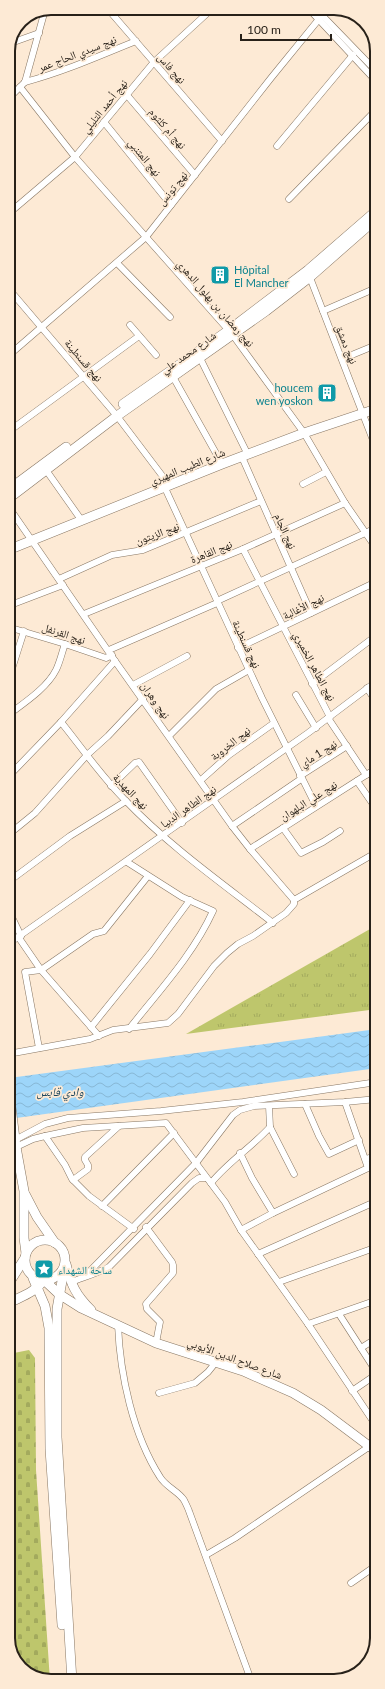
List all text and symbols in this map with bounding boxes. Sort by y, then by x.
scale bar [241,16,331,42]
text: 100 m [247,22,281,37]
street label: نهج سيدي الحاج عمر [35,32,119,77]
street label: نهج فاس [155,50,189,86]
street label: نهج أحمد التليلي [78,77,132,137]
street label: نهج أم كلثوم [146,105,189,152]
street label: نهج المتنبي [124,136,164,180]
street label: نهج تونس [154,168,191,208]
street label: نهج رمضان بن بهلول الدهري [173,257,257,351]
place label: Hôpital El Mancher [234,263,289,289]
building icon: Hôpital El Mancher [209,264,231,286]
street label: نهج دمشق [332,322,361,366]
street label: شارع محمد علي [158,328,220,378]
street label: نهج قسنطينة [62,336,106,385]
place label: houcem wen yoskon [256,381,313,407]
building icon: houcem wen yoskon [316,382,338,404]
street label: شارع الطيب المهيري [147,445,228,490]
street label: نهج الجام [271,511,300,551]
street label: نهج الزيتون [133,519,181,548]
street label: نهج القاهرة [188,537,234,566]
street label: نهج الأغالبة [280,590,326,623]
street label: نهج قسنطينة [229,618,264,671]
street label: نهج القرنفل [40,620,87,647]
street label: نهج الطاهر الخميري [289,629,339,704]
street label: نهج وهران [138,679,173,721]
street label: نهج الخروبة [207,723,253,763]
street label: نهج 1 ماي [297,737,340,772]
street label: نهج المهدية [110,770,151,812]
street label: نهج علي البلهوان [277,777,341,825]
street label: نهج الطاهر الدبيا [158,782,219,831]
water label: وادي قابس [36,1084,84,1102]
place icon: ساحة الشهداء [33,1258,55,1280]
place label: ساحة الشهداء [58,1263,112,1276]
street label: شارع صلاح الدين الأيوبي [185,1335,284,1384]

